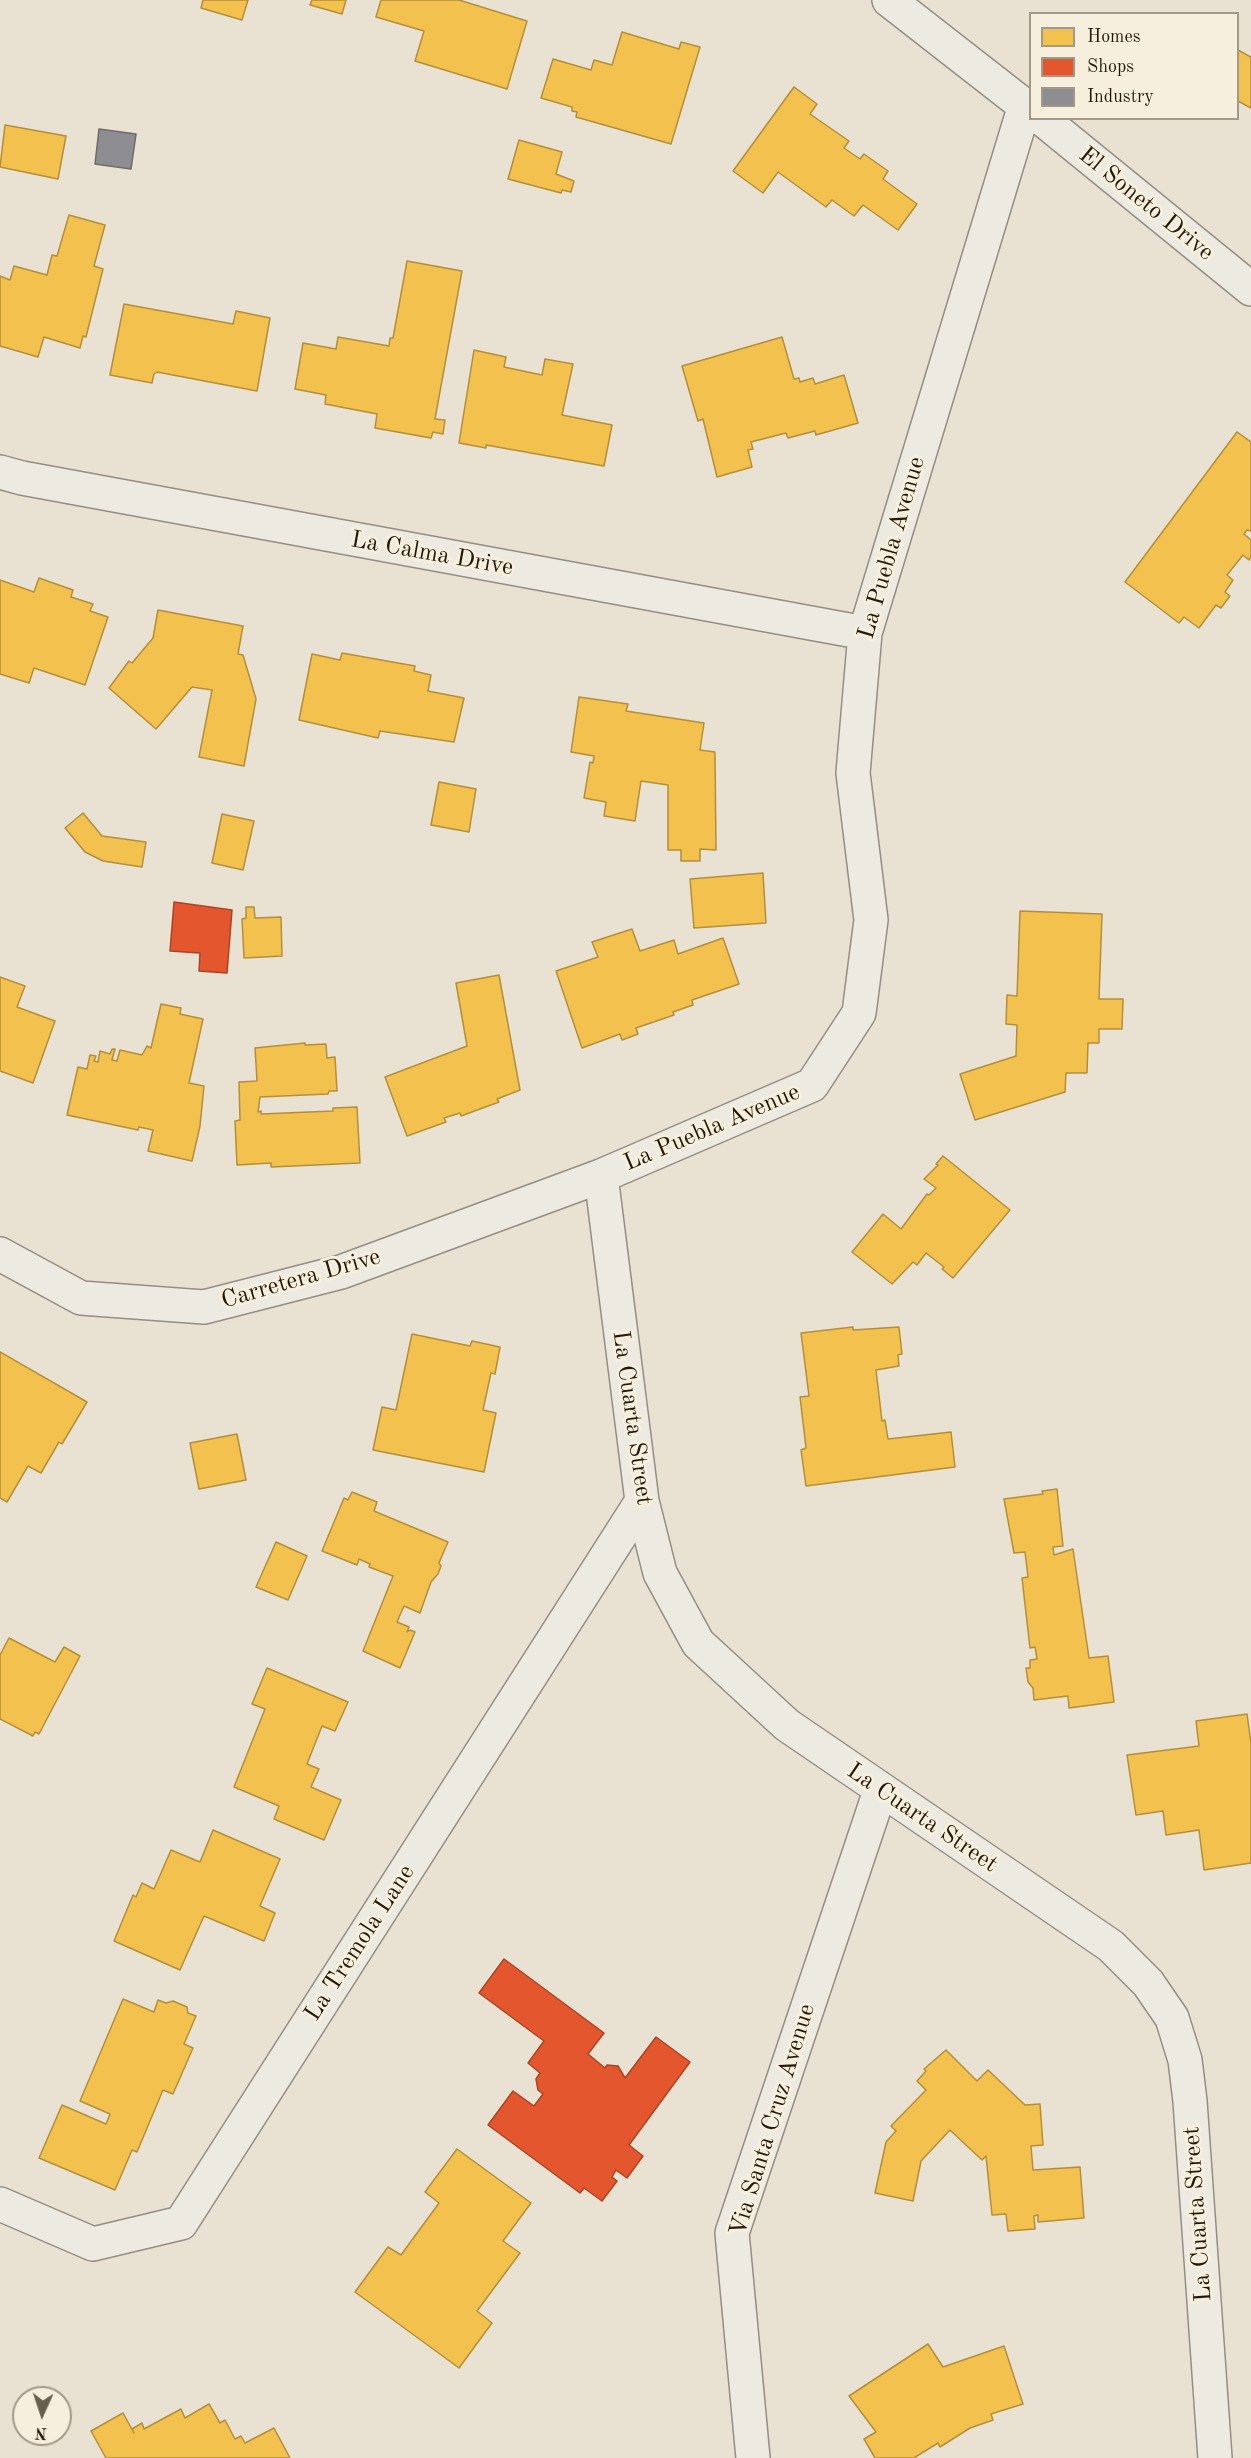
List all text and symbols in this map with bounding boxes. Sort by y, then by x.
legend [1029,12,1239,120]
text: Homes [1087,28,1141,46]
text: Shops [1087,58,1134,76]
text: Industry [1087,88,1154,106]
street label: El Soneto Drive [1073,141,1219,267]
street label: La Puebla Avenue [852,453,932,643]
street label: La Calma Drive [349,526,515,582]
street label: La Puebla Avenue [620,1078,804,1178]
street label: Carretera Drive [218,1243,384,1315]
street label: La Cuarta Street [606,1329,658,1507]
street label: La Cuarta Street [841,1757,1003,1879]
street label: La Tremola Lane [299,1859,421,2027]
street label: Via Santa Cruz Avenue [724,2000,822,2240]
street label: La Cuarta Street [1178,2125,1218,2303]
north arrow [12,2386,72,2446]
text: N [35,2424,48,2440]

